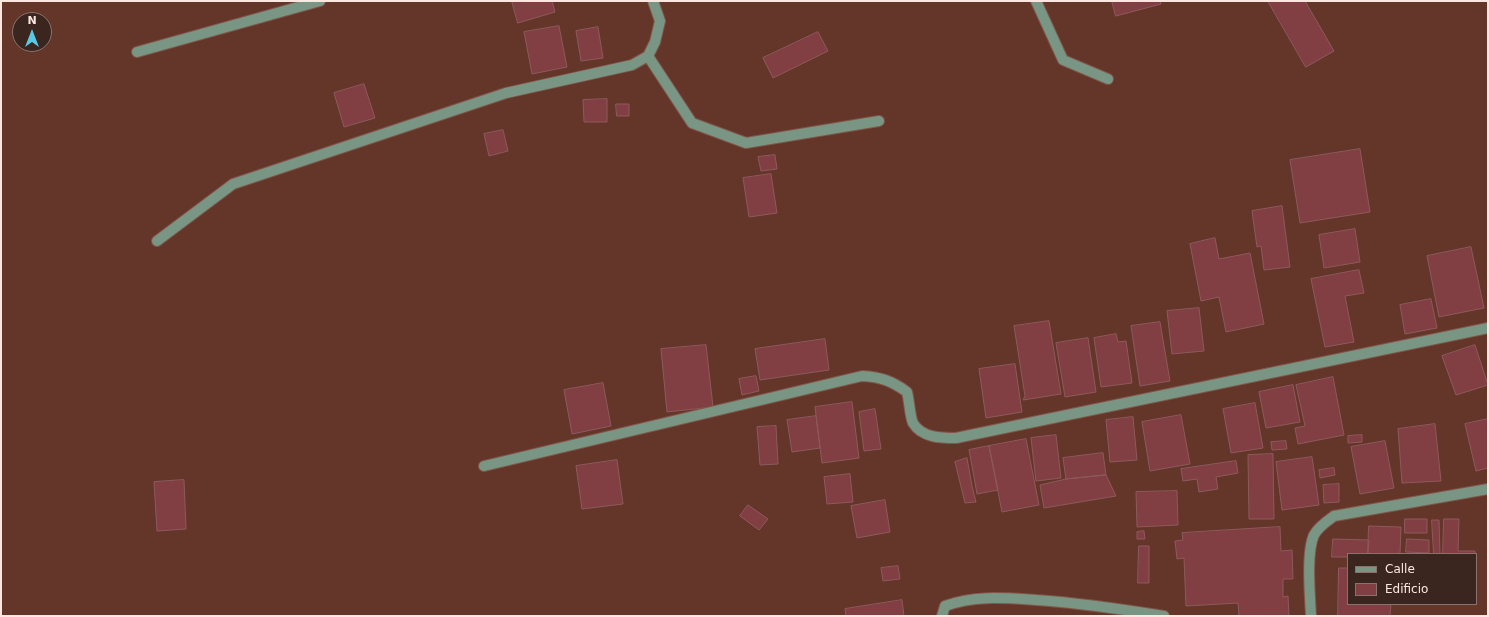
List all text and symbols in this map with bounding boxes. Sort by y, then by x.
north arrow [12,12,52,52]
text: N [27,14,37,27]
legend [1347,553,1477,605]
text: Calle [1385,562,1415,576]
text: Edificio [1385,582,1428,596]

